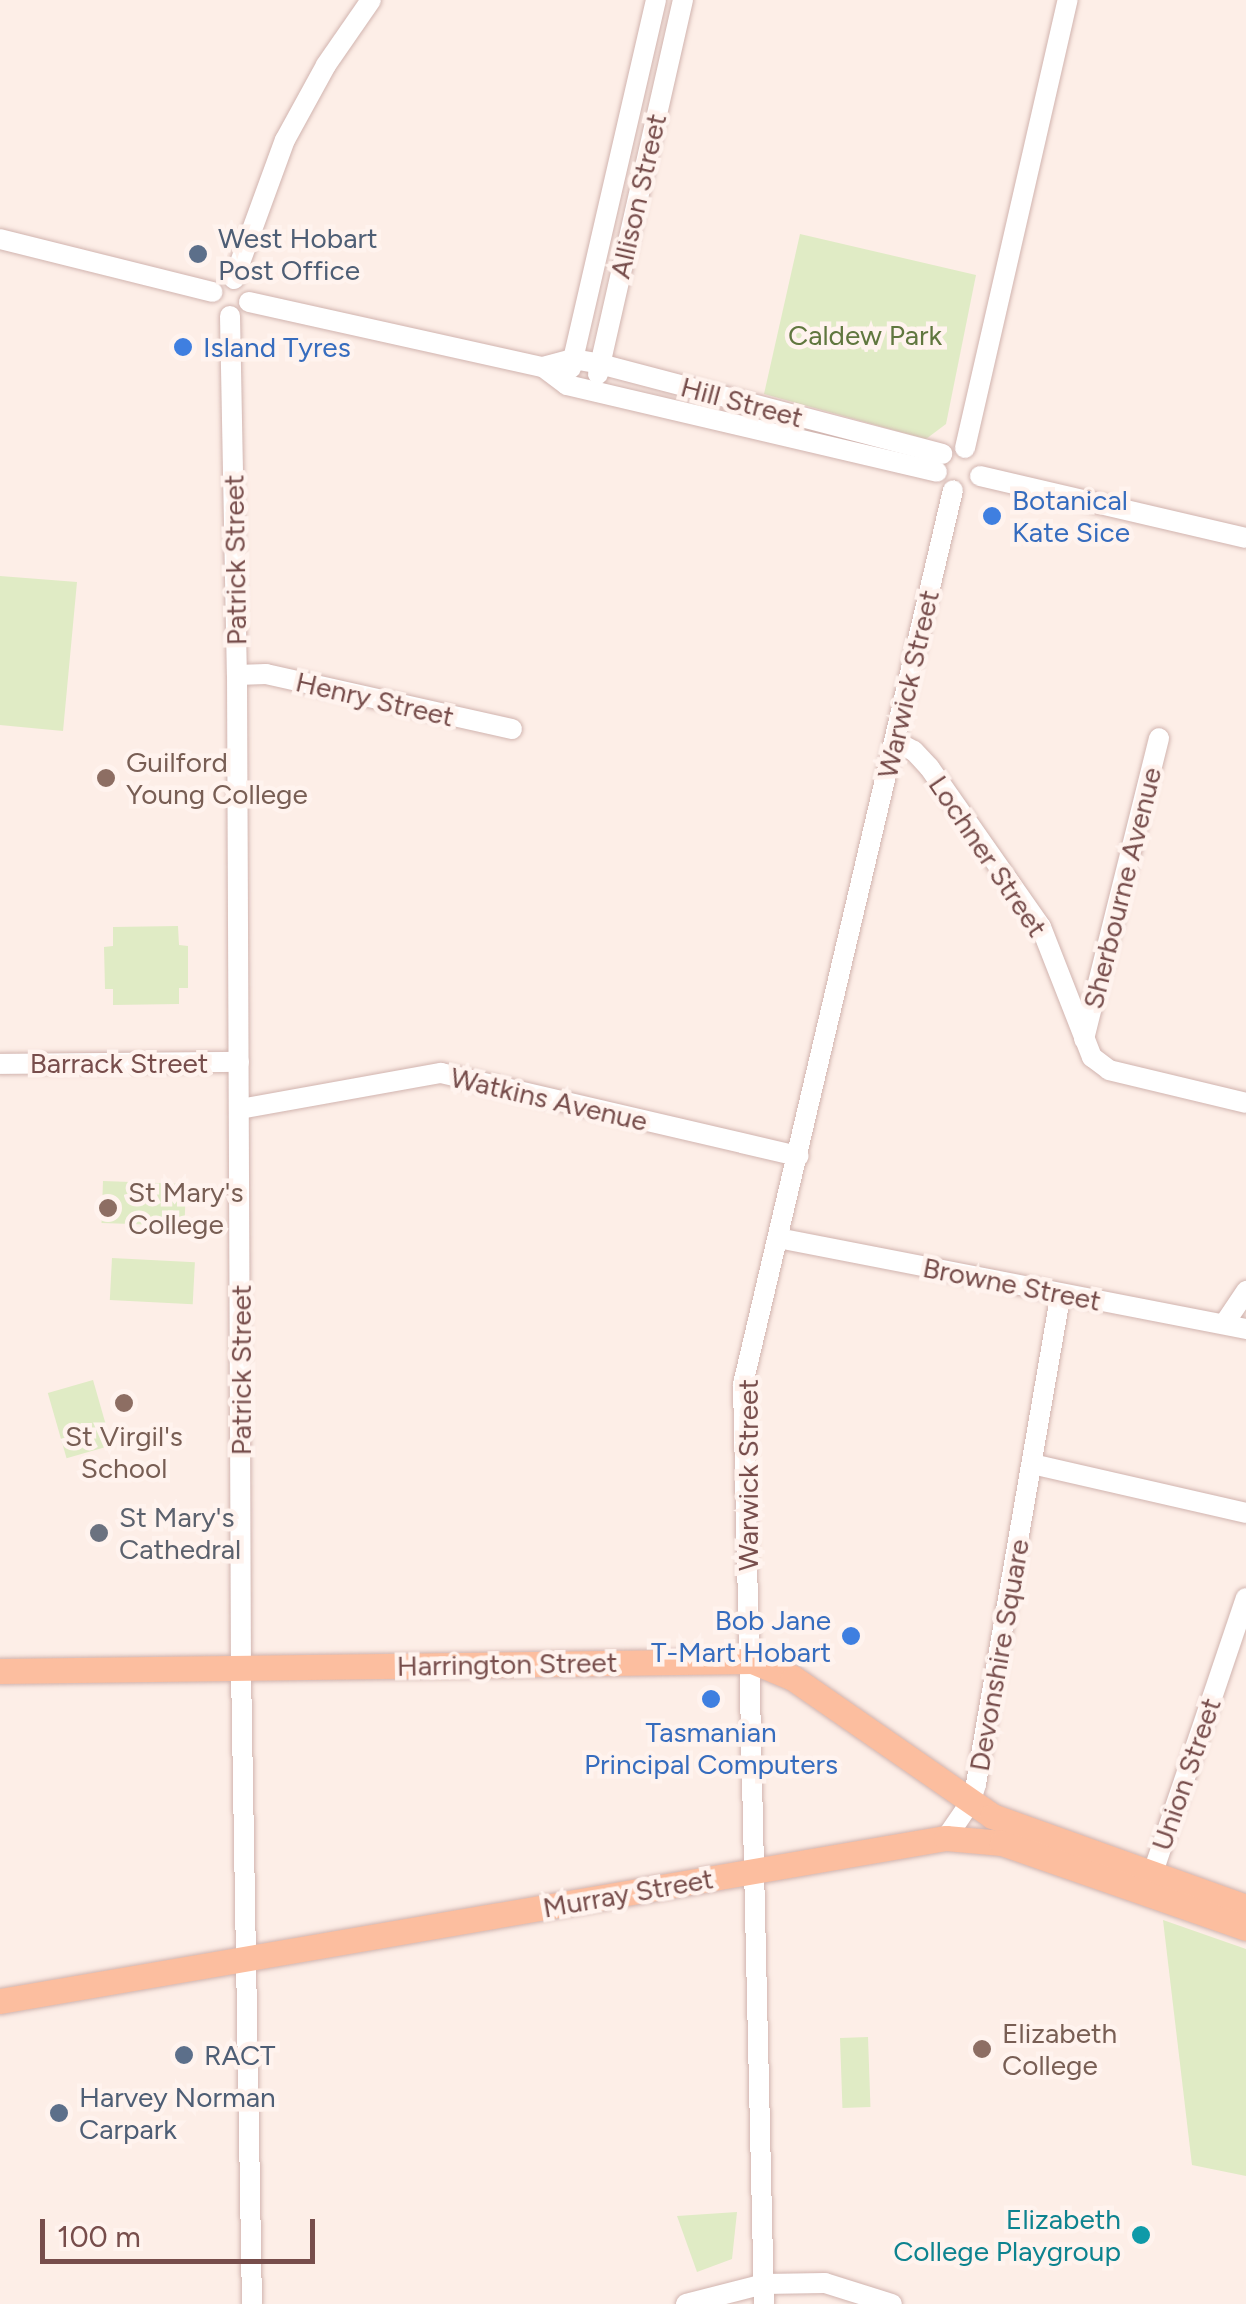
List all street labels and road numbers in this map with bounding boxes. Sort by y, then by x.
street label: Allison Street [603,110,673,282]
street label: Hill Street [677,370,807,434]
street label: Patrick Street [217,474,253,646]
street label: Warwick Street [870,587,946,781]
street label: Henry Street [293,664,457,734]
street label: Sherbourne Avenue [1076,764,1168,1012]
street label: Lochner Street [922,769,1054,943]
street label: Barrack Street [30,1046,208,1080]
street label: Watkins Avenue [447,1060,651,1138]
street label: Browne Street [920,1250,1104,1318]
street label: Patrick Street [224,1285,258,1455]
street label: Warwick Street [731,1379,765,1571]
street label: Devonshire Square [962,1536,1036,1774]
street label: Harrington Street [396,1645,618,1683]
street label: Union Street [1144,1693,1228,1855]
street label: Murray Street [540,1861,716,1925]

